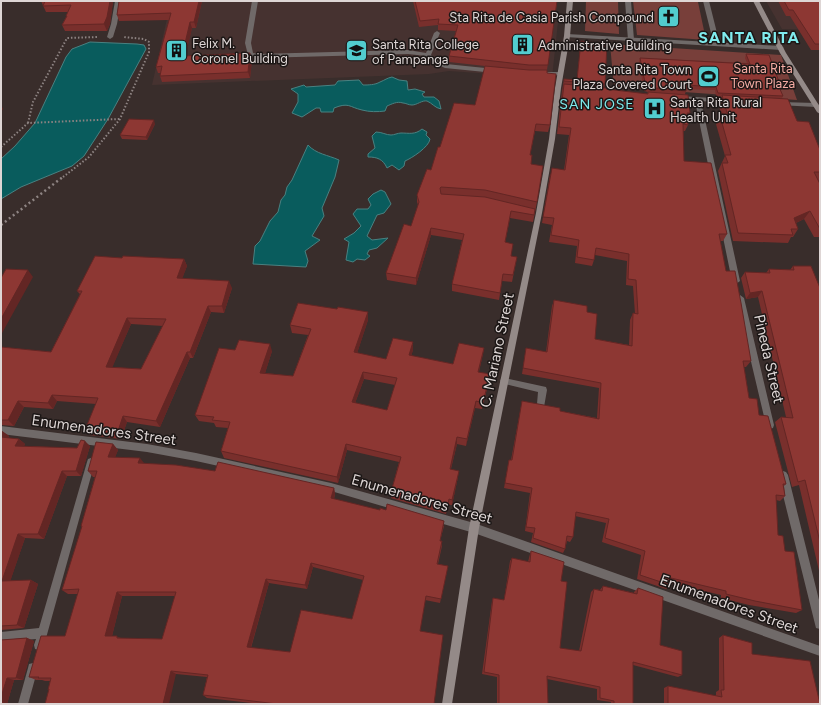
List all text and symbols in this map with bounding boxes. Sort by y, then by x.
church icon: Sta Rita de Casia Parish Compound [656,4,682,30]
place label: Sta Rita de Casia Parish Compound [449,10,654,25]
district label: SANTA RITA [698,28,800,47]
building icon: Administrative Building [510,32,536,58]
place label: Felix M. Coronel Building [192,36,288,66]
building icon: Felix M. Coronel Building [163,37,189,63]
place label: Santa Rita College of Pampanga [372,37,479,67]
school or university icon: Santa Rita College of Pampanga [344,38,370,64]
place label: Administrative Building [538,38,672,53]
park label: Santa Rita Town Plaza [731,61,795,91]
place label: Santa Rita Town Plaza Covered Court [573,62,692,92]
sports icon: Santa Rita Town Plaza Covered Court [695,63,721,89]
place label: Santa Rita Rural Health Unit [670,95,762,125]
district label: SAN JOSE [559,96,635,113]
hospital icon: Santa Rita Rural Health Unit [641,96,667,122]
street label: C. Mariano Street [476,291,518,409]
street label: Pineda Street [750,313,788,406]
street label: Enumenadores Street [30,411,178,449]
street label: Enumenadores Street [349,470,495,528]
street label: Enumenadores Street [657,571,801,638]

